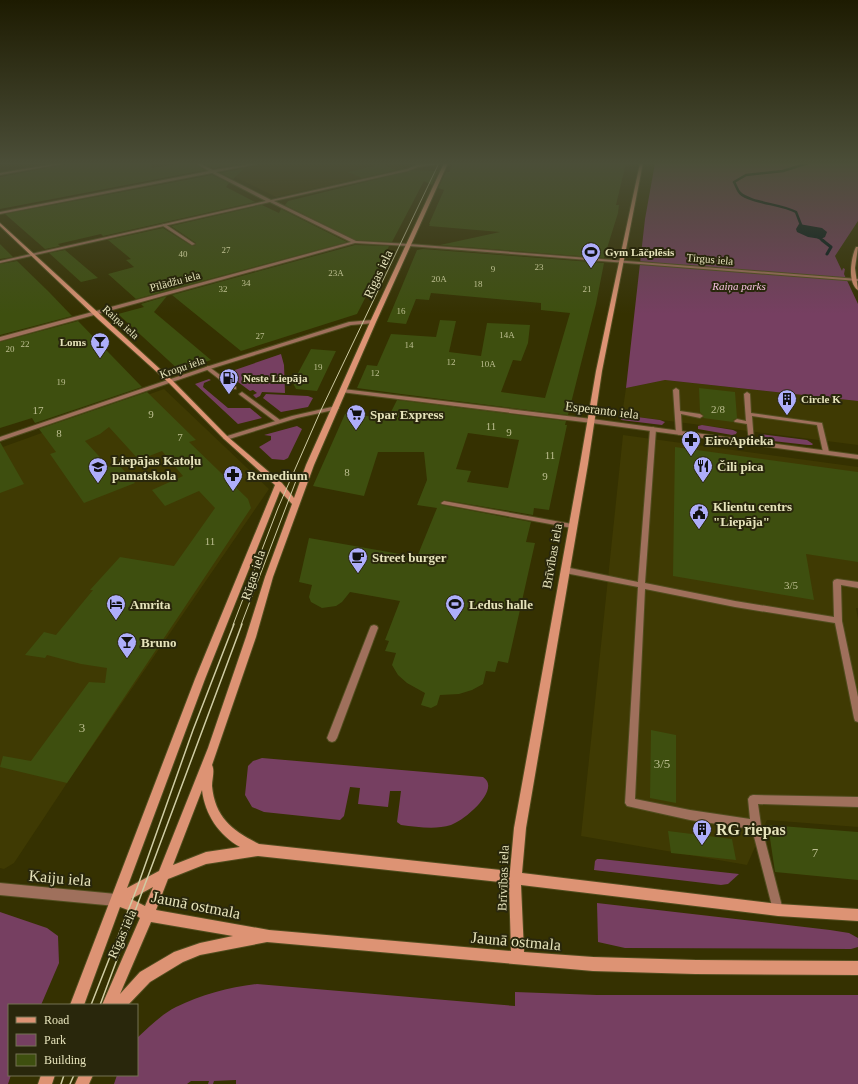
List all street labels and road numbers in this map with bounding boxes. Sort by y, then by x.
street label: Rīgas iela [360,247,396,301]
street label: Tirgus iela [686,251,734,267]
street label: Pīlādžu iela [149,268,202,293]
street label: Raiņa iela [100,303,142,342]
street label: Kroņu iela [158,354,206,381]
street label: Esperanto iela [564,398,640,422]
street label: Brīvības iela [539,522,565,590]
street label: Rīgas iela [238,548,268,602]
street label: Brīvības iela [494,845,512,911]
street label: Kaiju iela [28,867,92,890]
street label: Jaunā ostmala [150,888,242,922]
street label: Rīgas iela [105,907,139,961]
street label: Jaunā ostmala [470,929,562,953]

